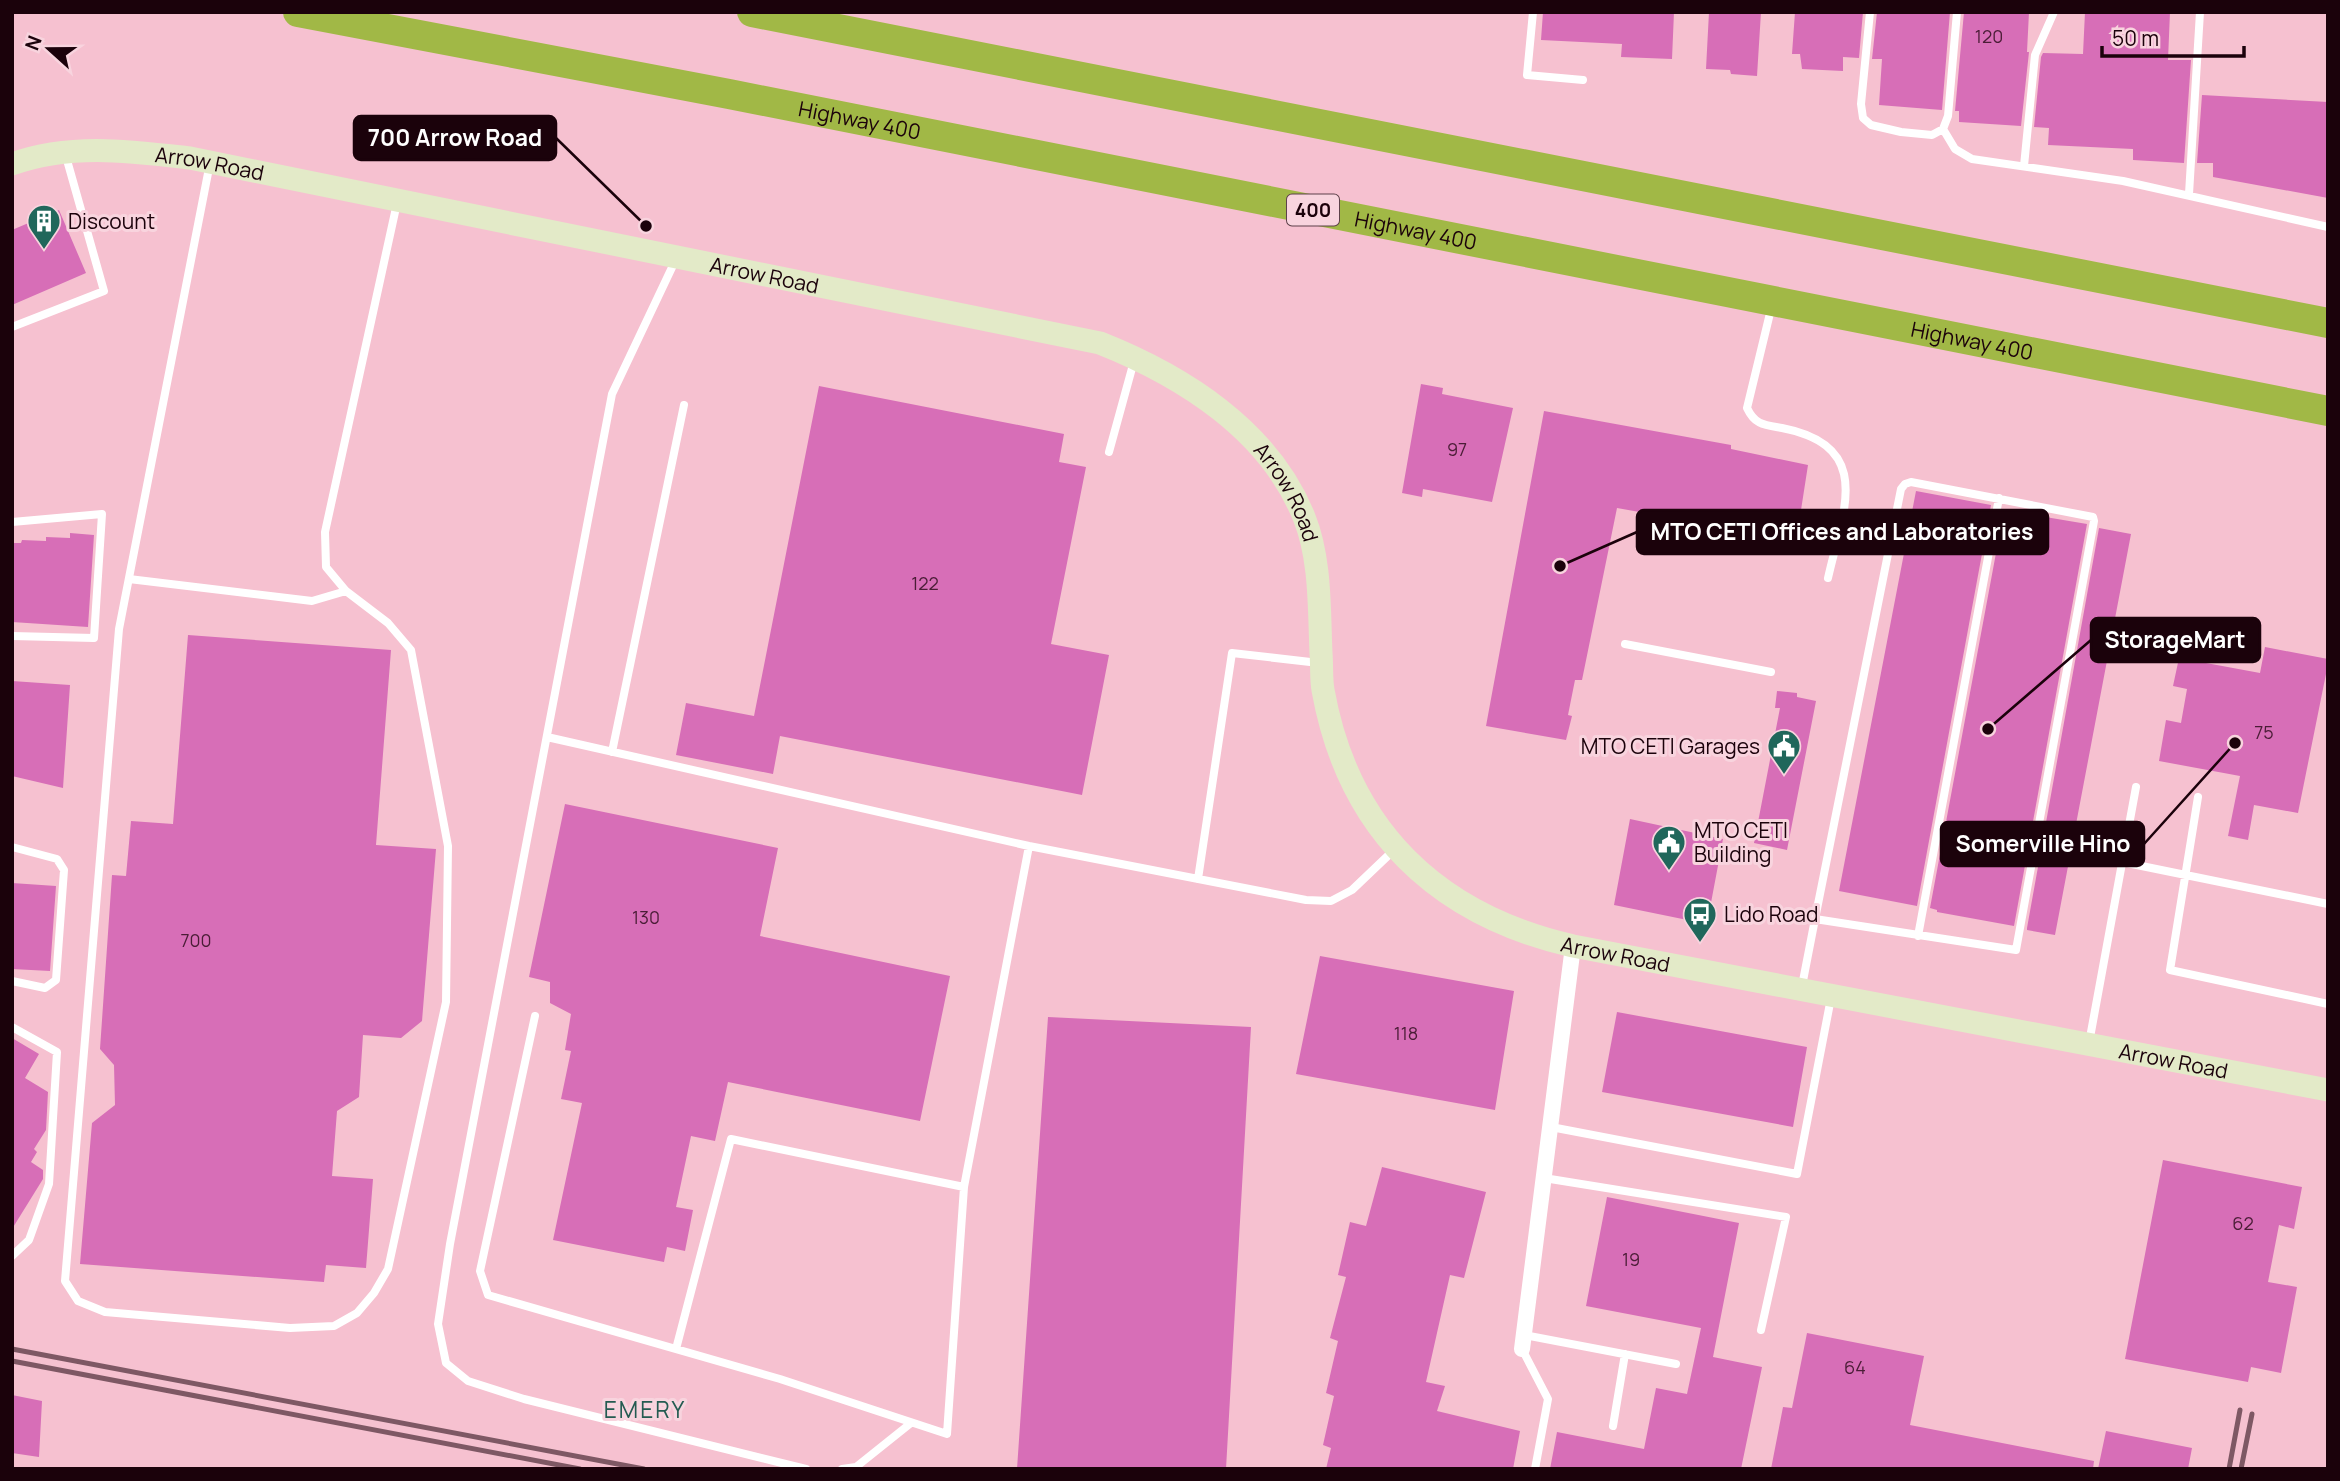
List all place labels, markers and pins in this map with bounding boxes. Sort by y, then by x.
callout: 700 Arrow Road [354,116,556,160]
building icon: Discount [25,202,63,251]
place label: Discount [68,207,155,235]
callout: MTO CETI Offices and Laboratories [1637,510,2048,554]
callout: StorageMart [2091,618,2260,662]
public building icon: MTO CETI Garages [1765,727,1803,776]
place label: MTO CETI Garages [1581,732,1760,760]
place label: MTO CETI Building [1694,816,1788,868]
callout: Somerville Hino [1941,822,2144,866]
public building icon: MTO CETI Building [1650,823,1688,872]
bus stop icon: Lido Road [1681,895,1719,944]
place label: Lido Road [1724,900,1818,928]

